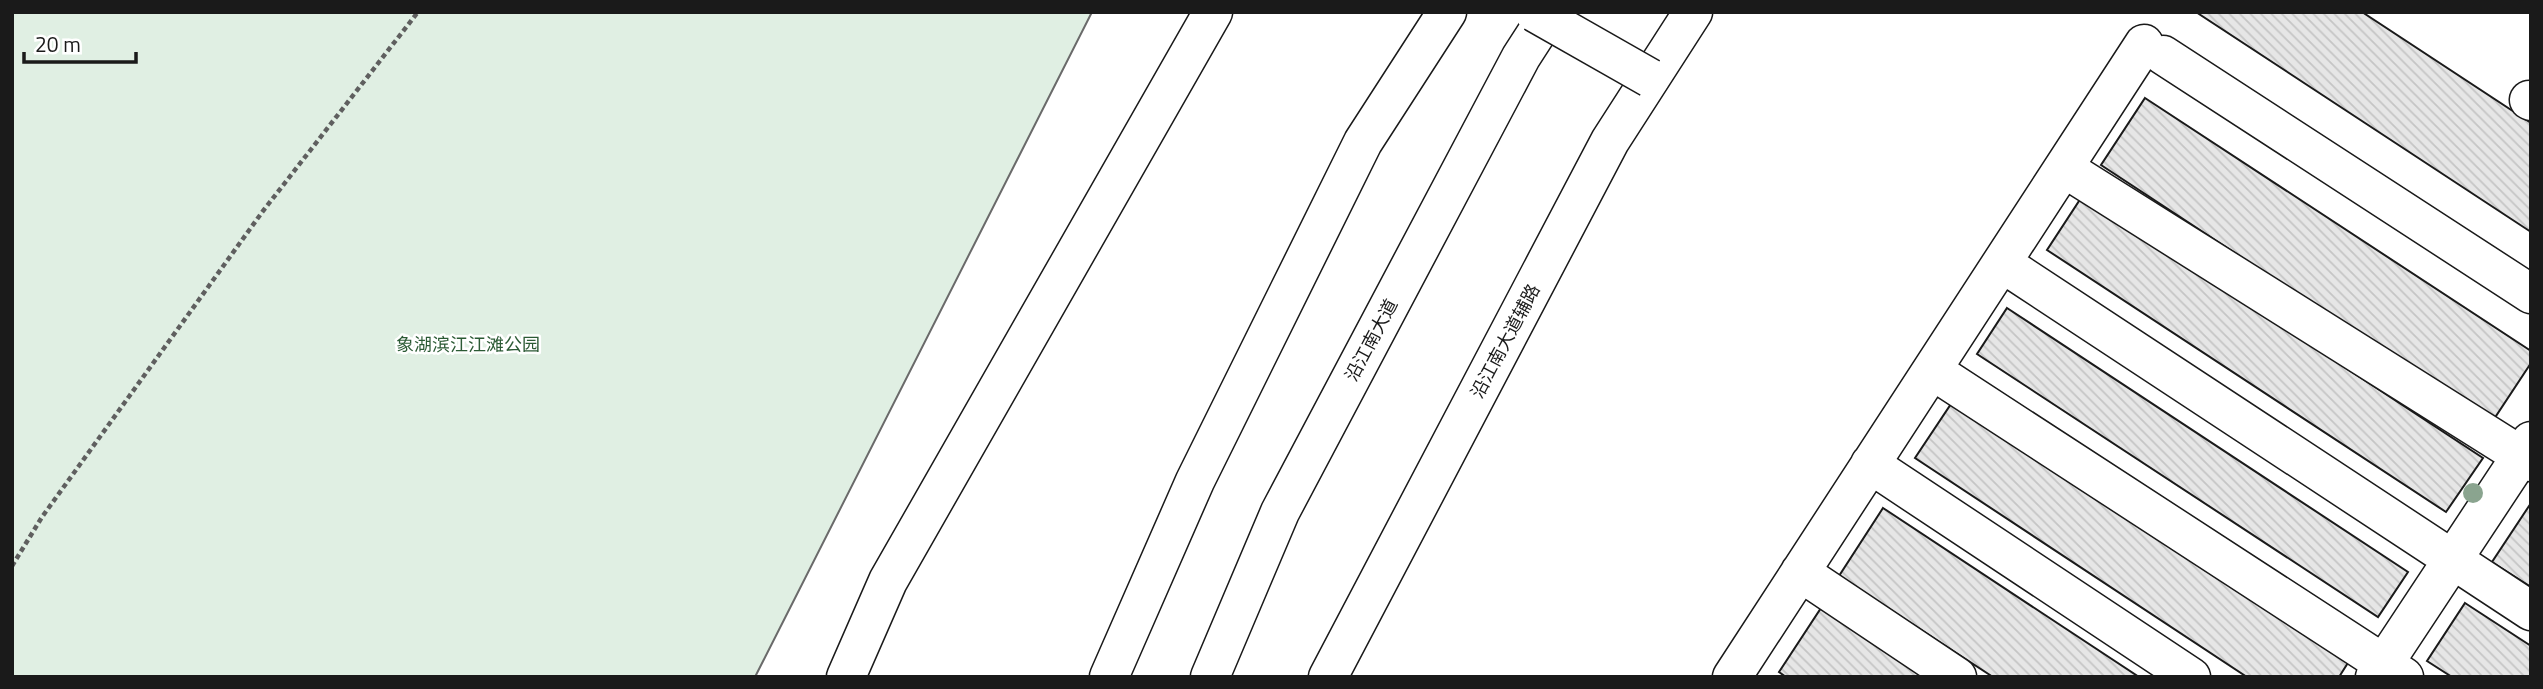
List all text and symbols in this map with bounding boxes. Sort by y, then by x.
scale bar [24,21,136,65]
text: 20 m [35,28,81,60]
street label: 沿江南大道辅路 [1464,279,1546,403]
street label: 沿江南大道 [1338,294,1404,386]
park label: 象湖滨江江滩公园 [396,331,540,358]

